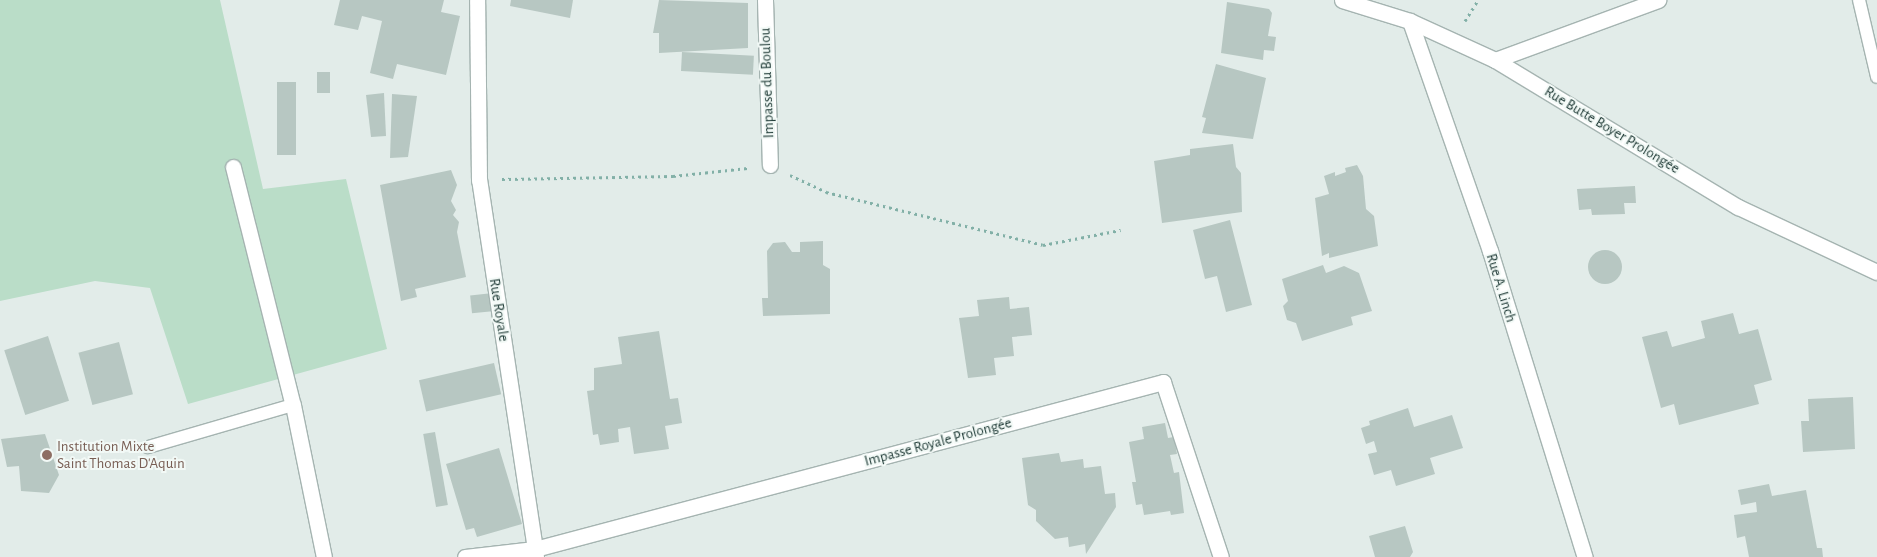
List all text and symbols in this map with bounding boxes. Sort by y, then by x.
street label: Impasse du Boulou [756,27,778,139]
street label: Rue Butte Boyer Prolongée [1541,82,1683,178]
street label: Rue A. Linch [1482,252,1520,324]
street label: Rue Royale [485,277,513,343]
street label: Impasse Royale Prolongée [862,414,1014,470]
place label: Institution Mixte Saint Thomas D'Aquin [57,437,185,472]
marker: Institution Mixte Saint Thomas D'Aquin [41,449,53,461]

